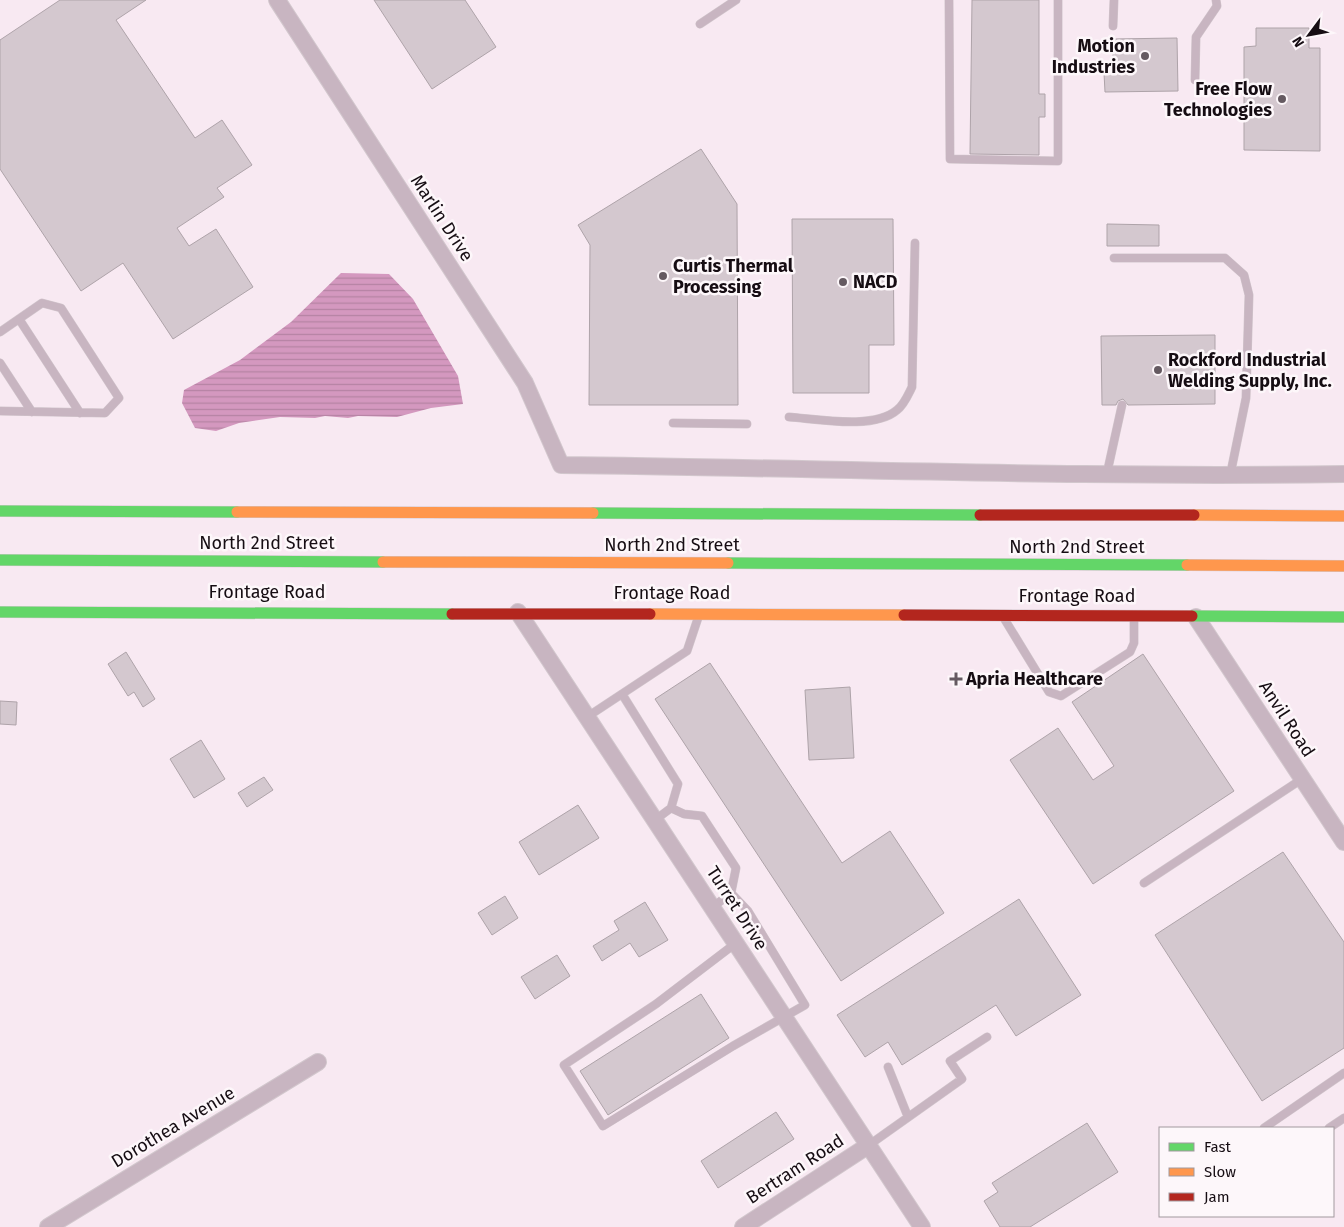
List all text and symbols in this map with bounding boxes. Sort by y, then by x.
north arrow [1284,10,1334,60]
text: N [1289,33,1308,50]
place label: Motion Industries [1052,35,1135,78]
marker: Motion Industries [1139,50,1151,62]
place label: Free Flow Technologies [1164,78,1273,121]
marker: Free Flow Technologies [1276,93,1288,105]
street label: Marlin Drive [406,171,478,265]
place label: Curtis Thermal Processing [673,255,794,298]
marker: Curtis Thermal Processing [657,270,669,282]
place label: NACD [853,271,898,293]
marker: NACD [837,276,849,288]
place label: Rockford Industrial Welding Supply, Inc. [1168,349,1332,392]
marker: Rockford Industrial Welding Supply, Inc. [1152,364,1164,376]
street label: North 2nd Street [199,532,335,554]
street label: North 2nd Street [604,534,740,556]
street label: North 2nd Street [1009,536,1145,558]
street label: Frontage Road [209,581,325,603]
street label: Frontage Road [614,582,730,604]
street label: Frontage Road [1019,585,1135,607]
place label: Apria Healthcare [965,668,1103,690]
marker: Apria Healthcare [950,673,962,685]
street label: Anvil Road [1254,677,1320,761]
street label: Turret Drive [702,862,772,954]
street label: Dorothea Avenue [107,1082,239,1172]
legend [1159,1127,1334,1217]
street label: Bertram Road [742,1129,848,1209]
text: Fast [1204,1138,1231,1156]
text: Slow [1204,1163,1236,1181]
text: Jam [1204,1188,1230,1206]

